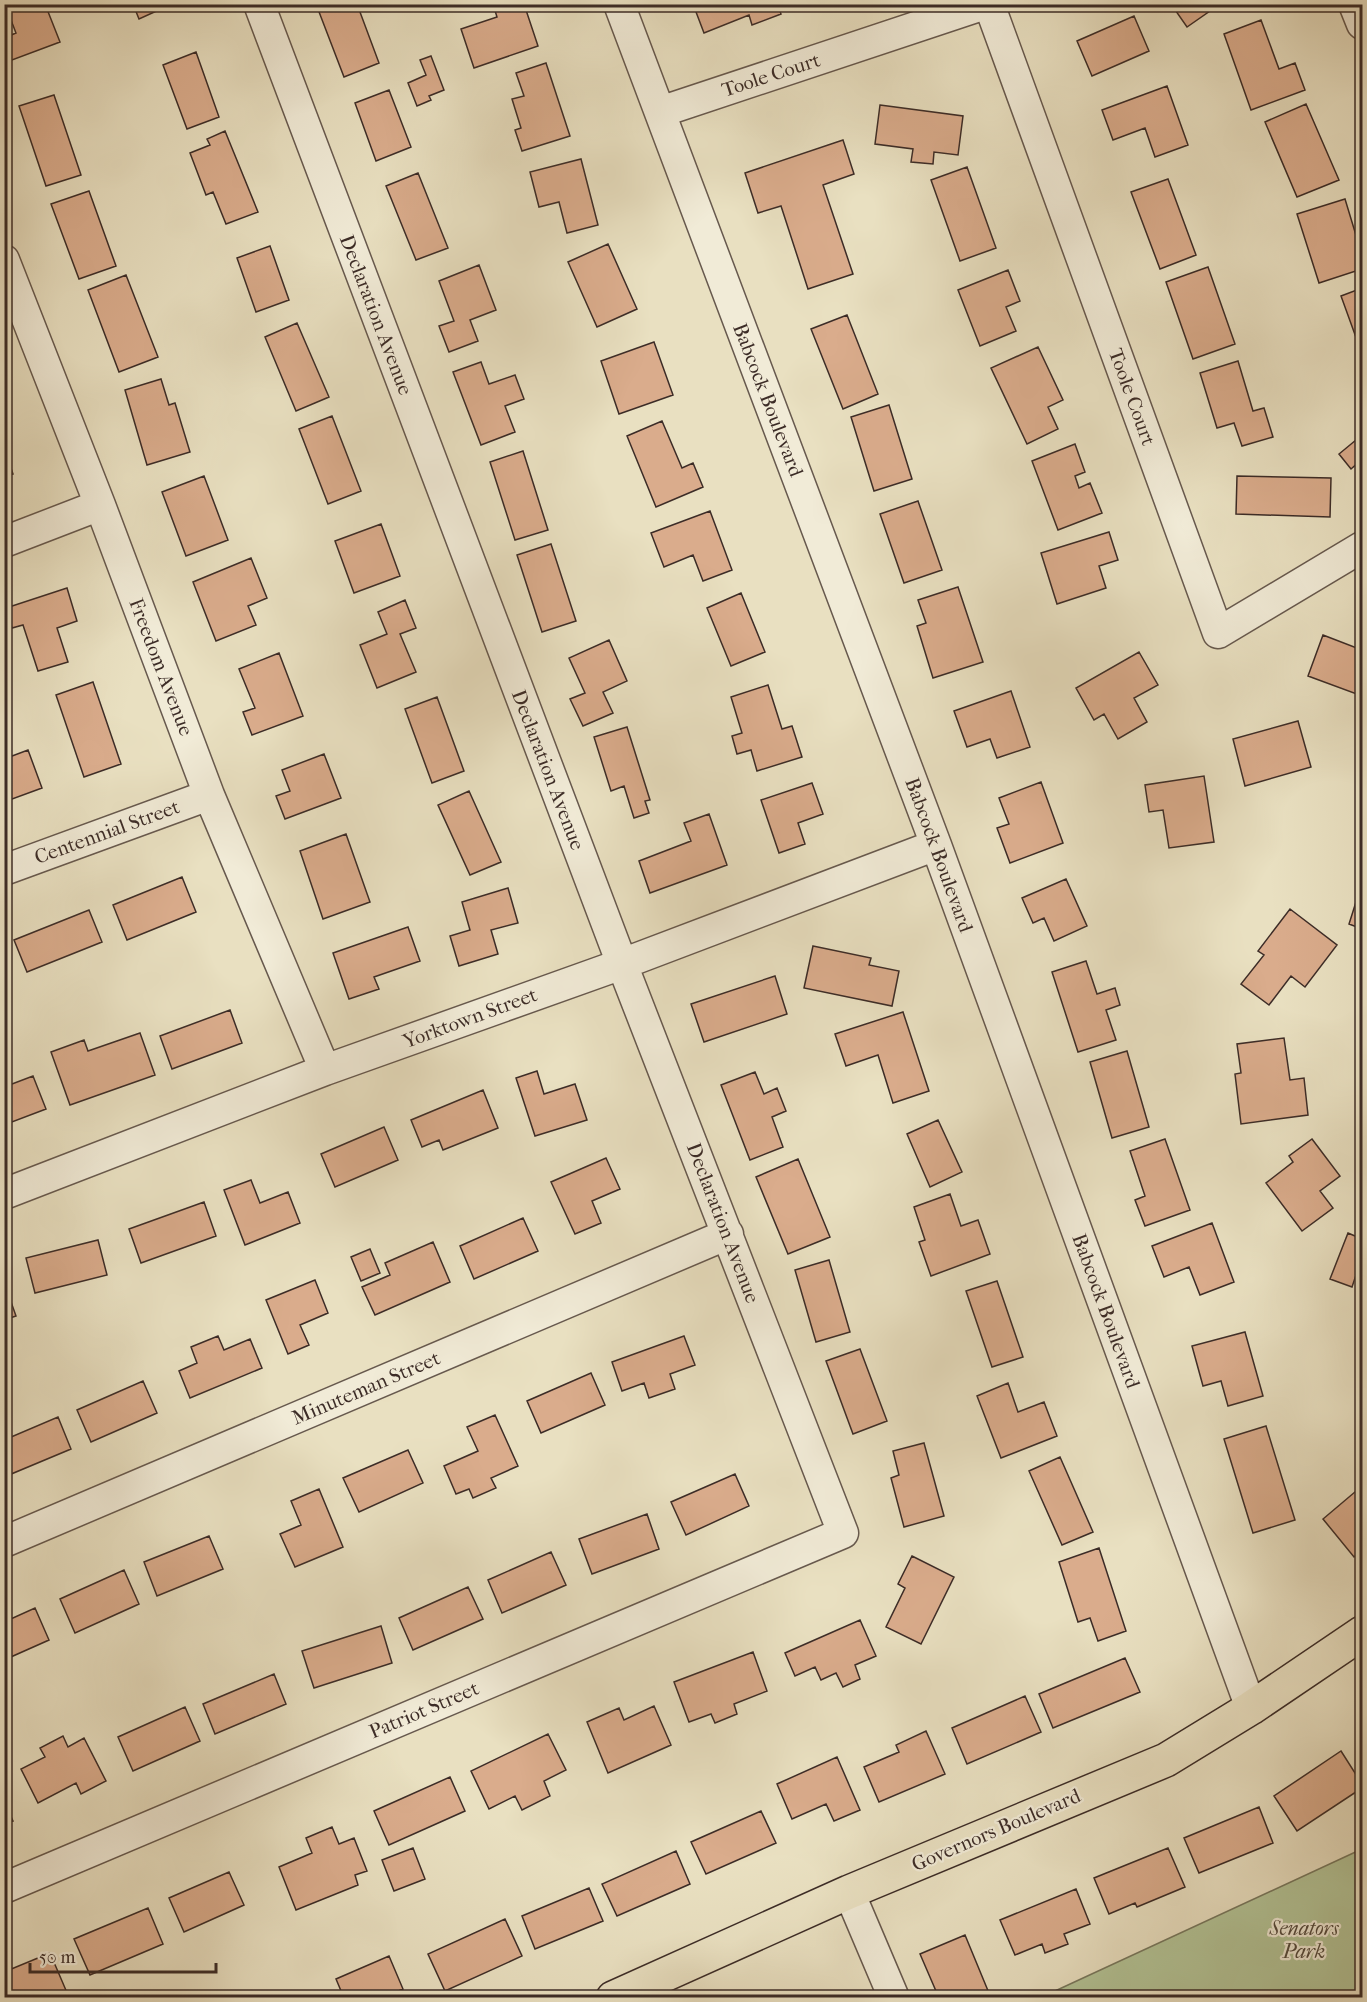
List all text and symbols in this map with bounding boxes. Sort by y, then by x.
street label: Toole Court [719,48,823,102]
street label: Declaration Avenue [335,232,417,398]
street label: Babcock Boulevard [728,320,808,481]
street label: Toole Court [1104,345,1160,449]
street label: Freedom Avenue [124,595,198,739]
street label: Declaration Avenue [507,687,589,853]
street label: Babcock Boulevard [900,775,978,936]
street label: Centennial Street [31,795,183,869]
street label: Yorktown Street [399,983,540,1053]
street label: Declaration Avenue [682,1140,764,1306]
street label: Babcock Boulevard [1067,1231,1145,1392]
street label: Minuteman Street [289,1346,443,1430]
street label: Patriot Street [366,1677,482,1743]
street label: Governors Boulevard [908,1784,1085,1876]
park label: Senators Park [1268,1917,1339,1963]
scale bar [30,1936,216,1974]
text: 50 m [39,1947,76,1968]

